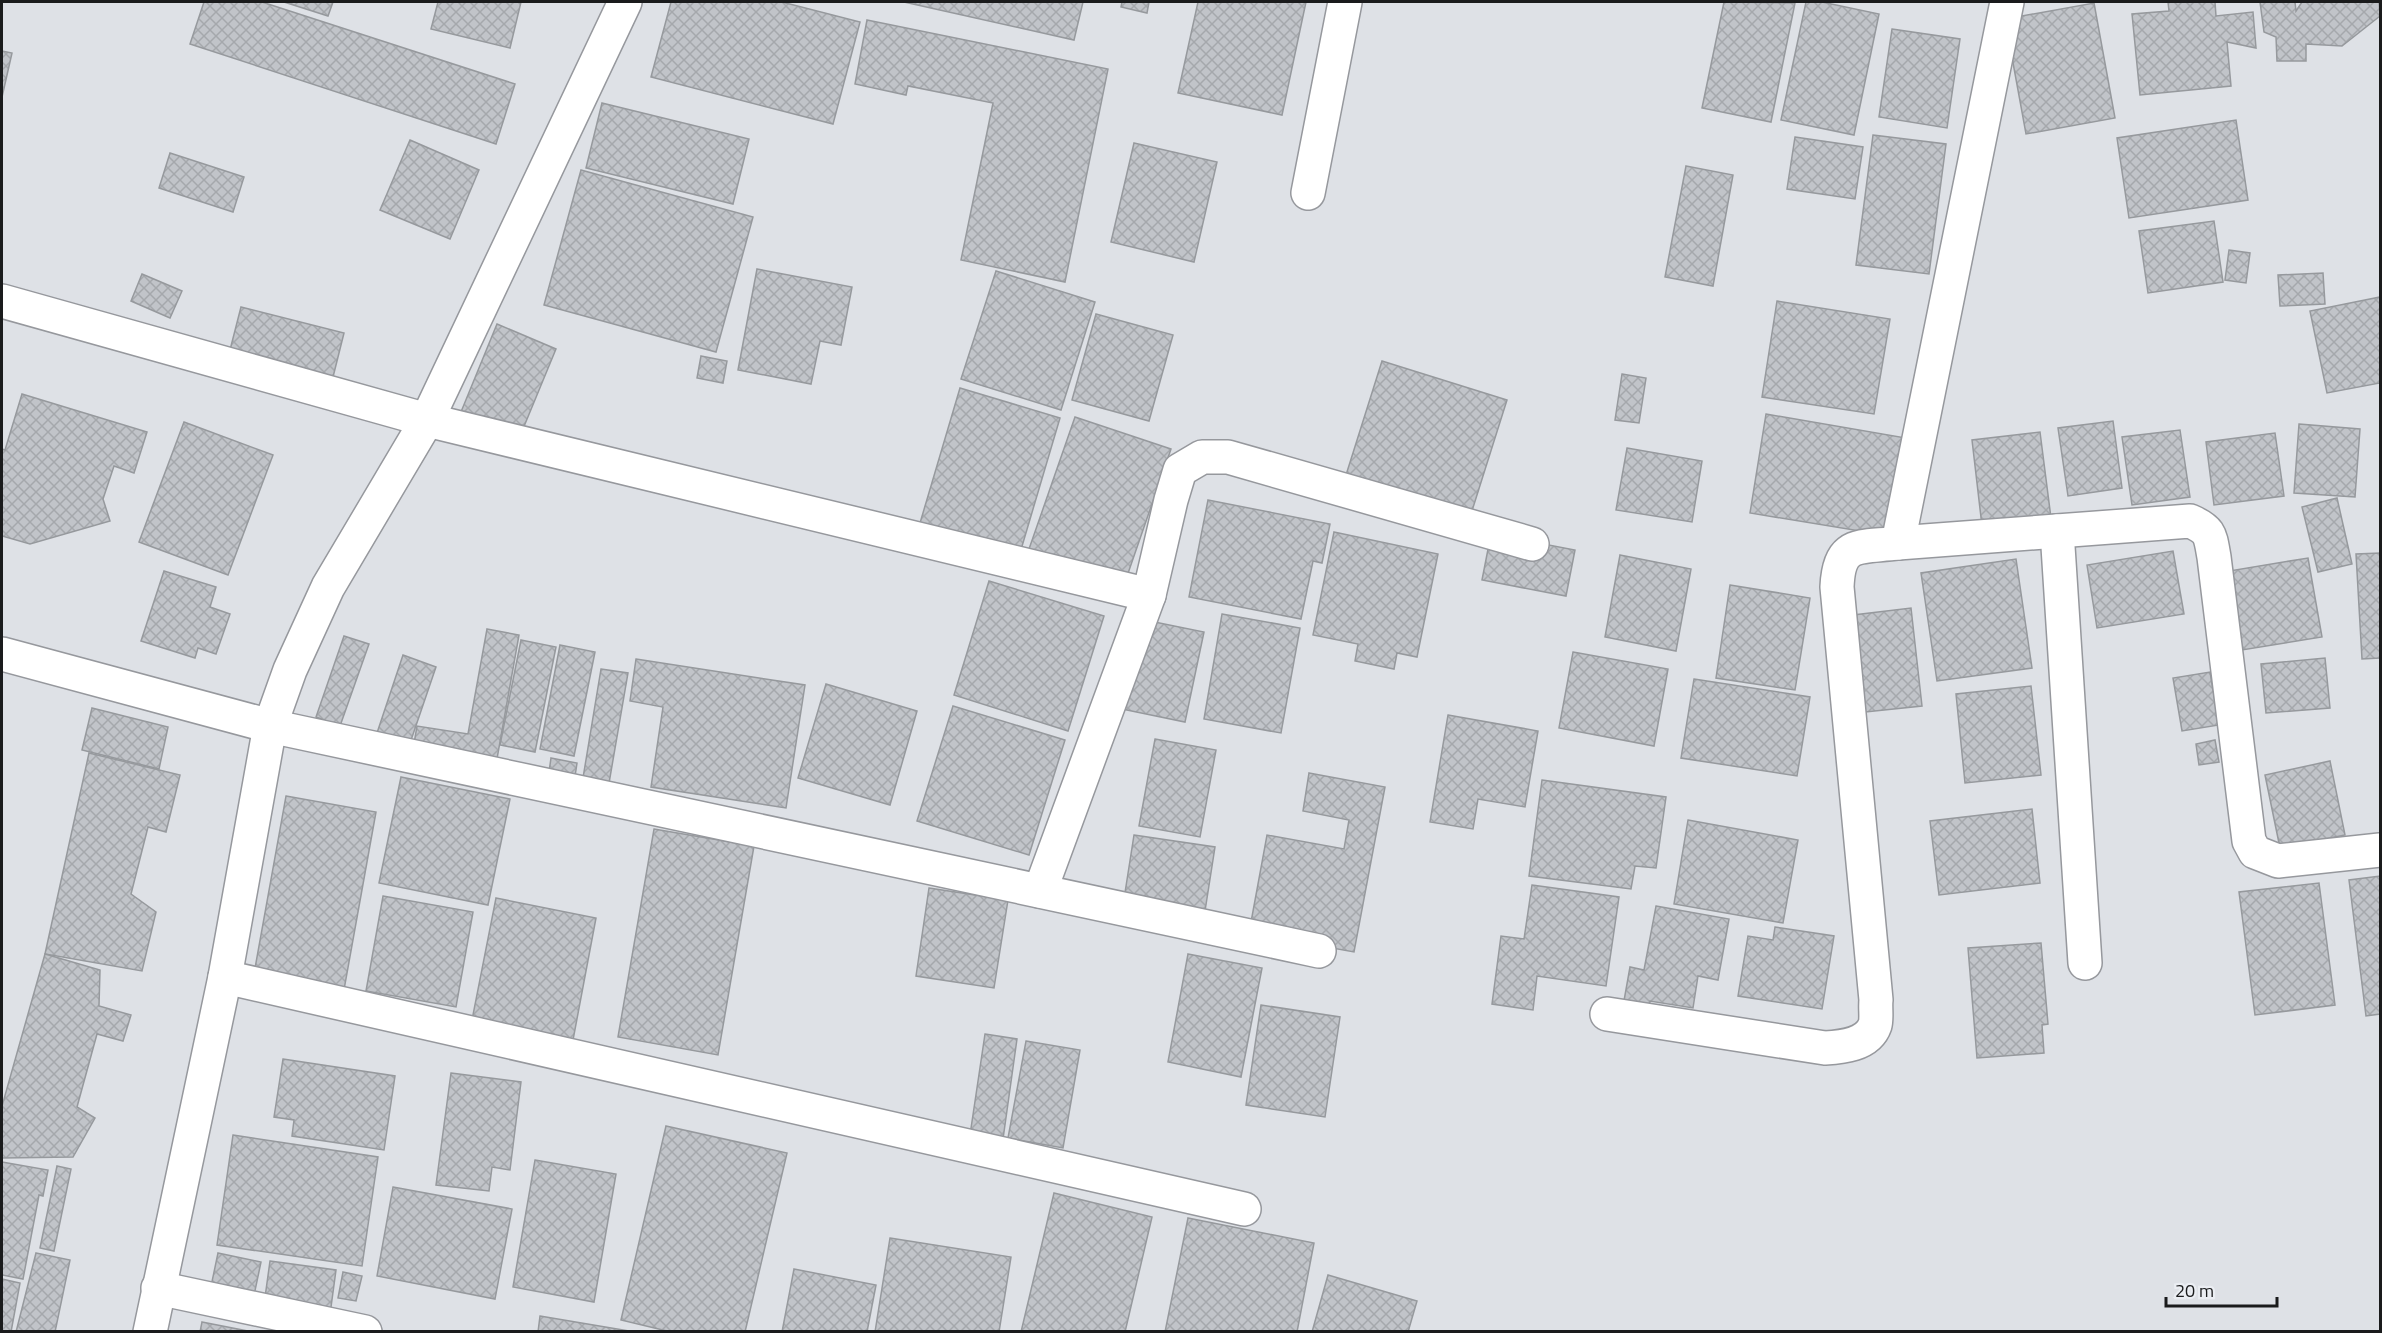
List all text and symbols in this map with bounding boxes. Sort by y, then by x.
scale bar [2166,1270,2277,1308]
text: 20 m [2175,1277,2214,1304]

